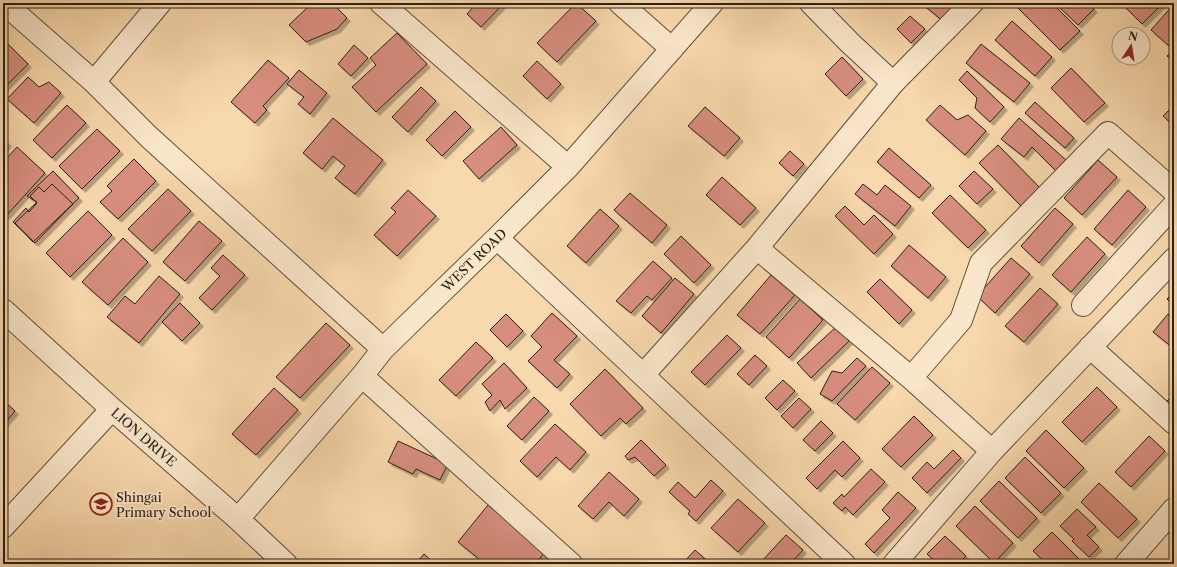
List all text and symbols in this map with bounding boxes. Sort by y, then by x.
north arrow [1111,26,1151,66]
text: N [1127,28,1140,44]
street label: WEST ROAD [438,225,510,296]
street label: LION DRIVE [108,404,180,470]
place label: Shingai Primary School [116,489,211,520]
school or university icon: Shingai Primary School [88,491,114,517]

